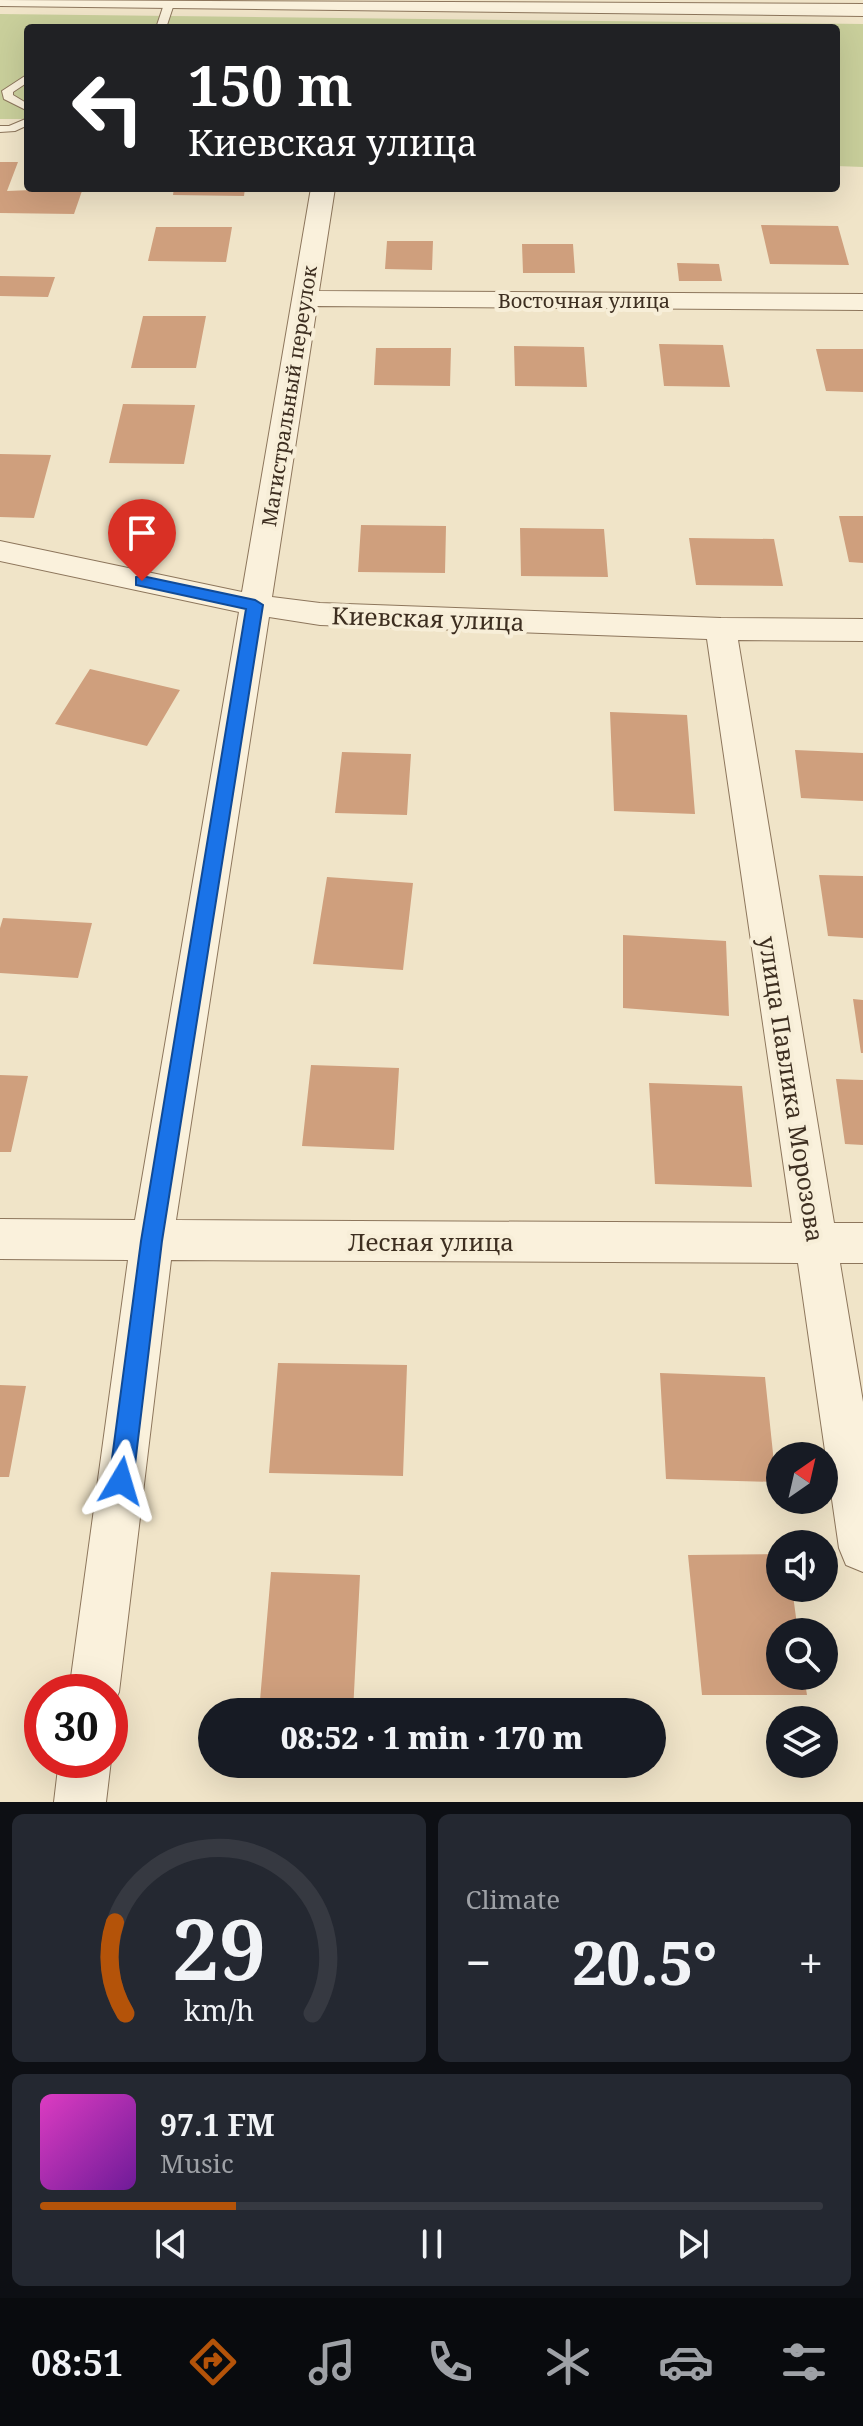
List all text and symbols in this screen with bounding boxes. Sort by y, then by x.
text: 150 m [188,46,353,122]
icon: left [56,56,160,160]
text: Киевская улица [188,118,477,167]
street label: Магистральный переулок [255,263,323,528]
street label: Восточная улица [498,287,670,314]
pin [108,499,176,581]
icon: arrive [120,511,164,555]
street label: Киевская улица [331,598,525,638]
street label: улица Павлика Морозова [752,934,832,1244]
street label: Лесная улица [348,1225,514,1258]
position arrow [79,1439,163,1523]
north arrow [766,1442,838,1514]
map controls [766,1442,838,1778]
button: sound [766,1530,838,1602]
button: search [766,1618,838,1690]
speed limit sign: 30 [24,1674,128,1778]
button: layers [766,1706,838,1778]
text: 08:52 · 1 min · 170 m [281,1717,583,1758]
text: Climate [466,1881,560,1917]
text: 29 [172,1891,266,2004]
text: 20.5° [572,1921,717,2003]
text: − [466,1932,491,1992]
text: + [798,1932,823,1992]
text: km/h [184,1990,254,2029]
text: 97.1 FM [160,2104,275,2145]
text: Music [160,2145,234,2181]
icon: previous [149,2222,193,2266]
icon: pause [410,2222,454,2266]
icon: next [671,2222,715,2266]
icon: directions [185,2334,241,2390]
icon: music [304,2334,360,2390]
icon: phone [422,2334,478,2390]
icon: climate [540,2334,596,2390]
icon: car [658,2334,714,2390]
icon: filters [776,2334,832,2390]
text: 08:51 [31,2338,123,2387]

